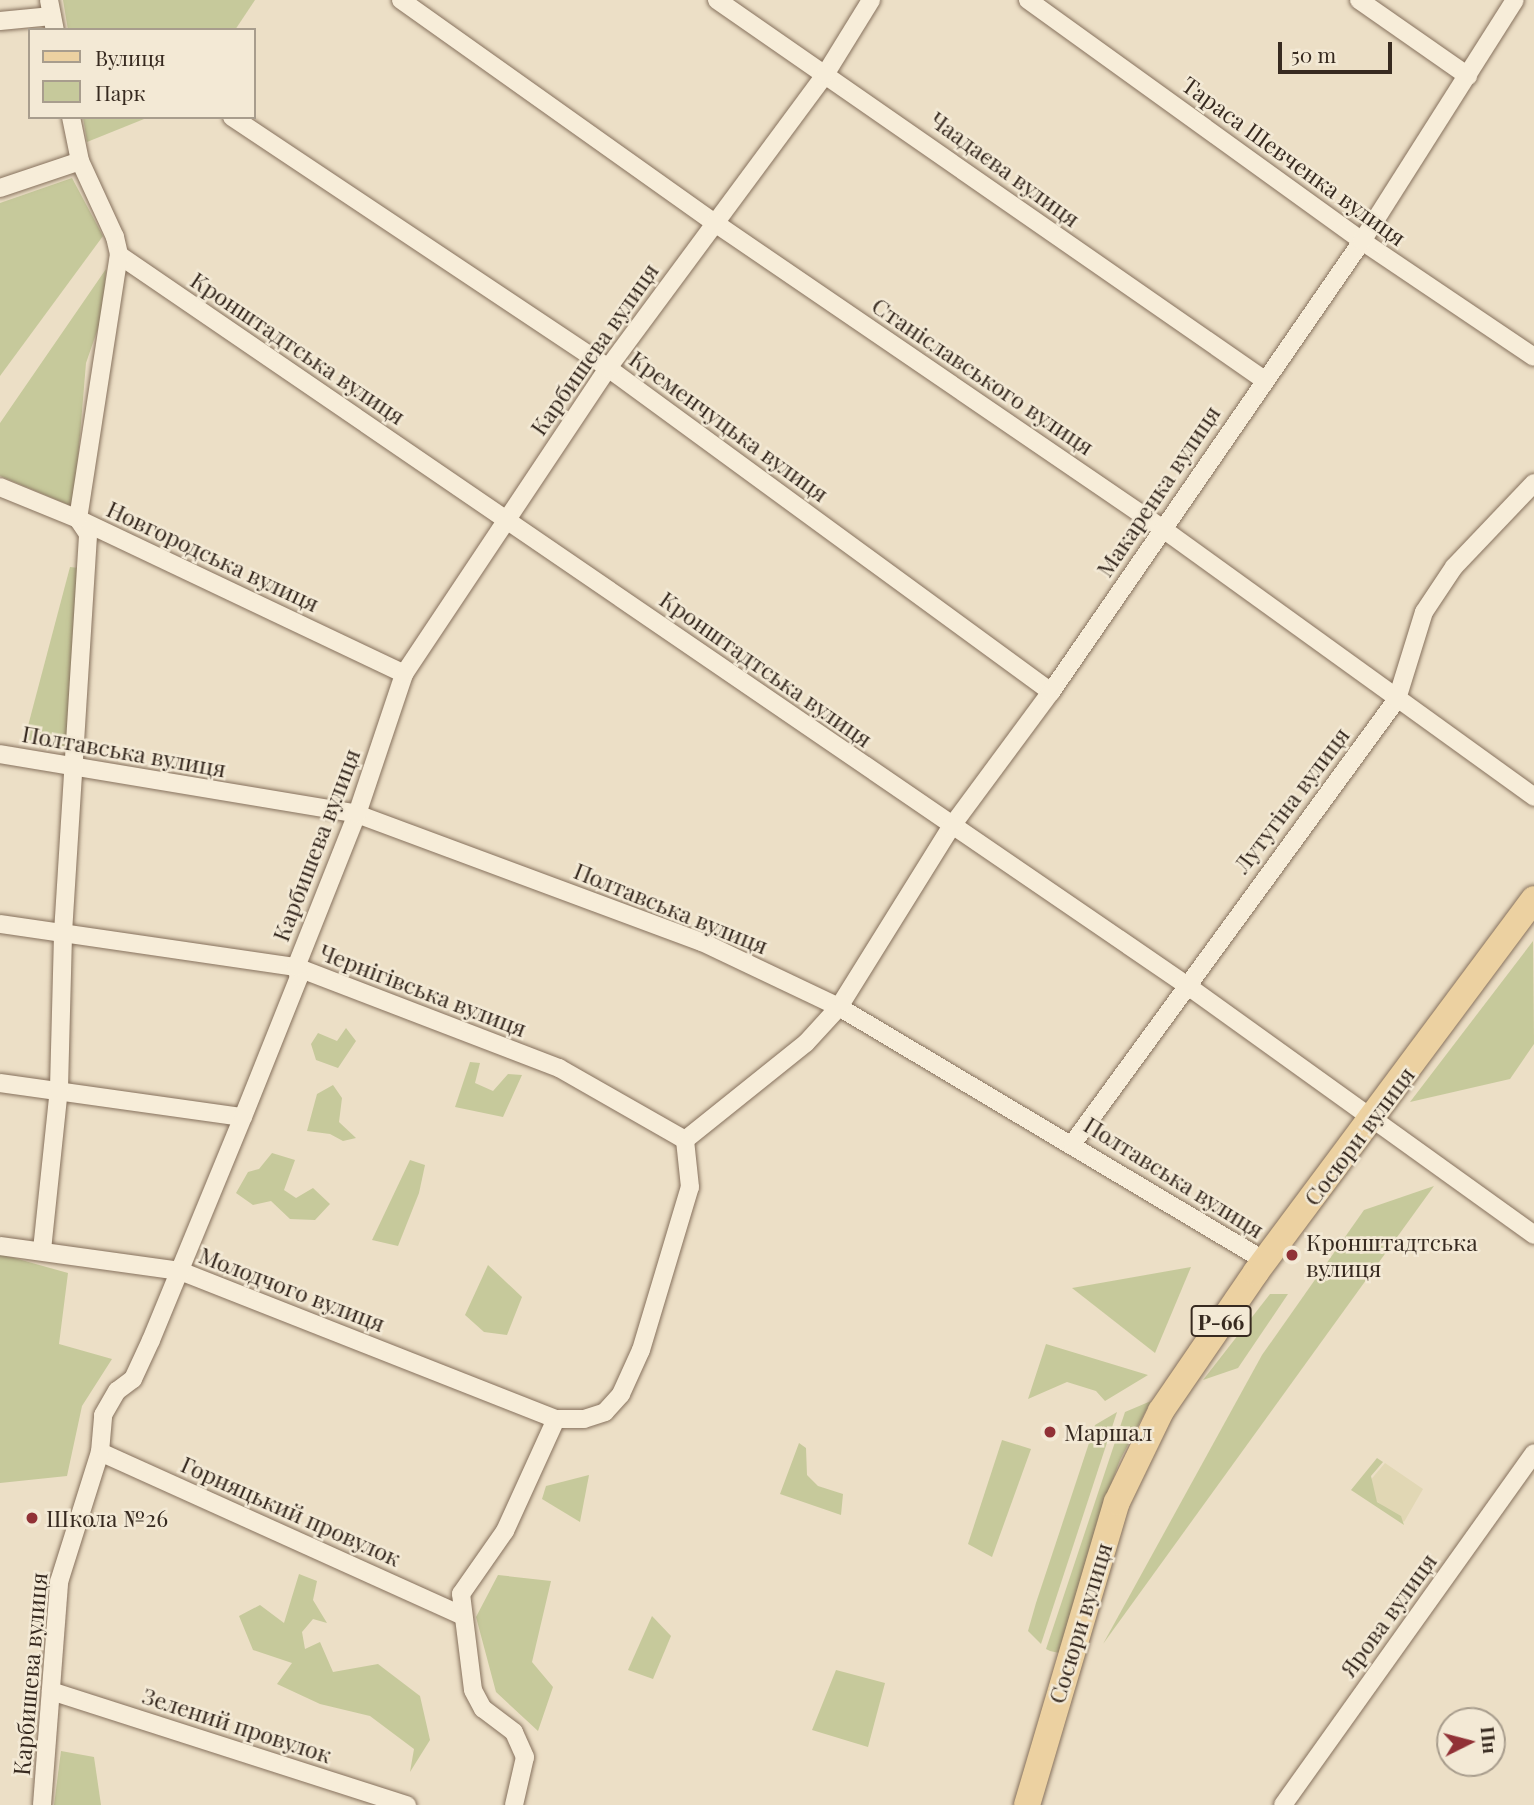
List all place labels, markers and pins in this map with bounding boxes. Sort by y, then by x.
place label: Кронштадтська вулиця [1306,1228,1478,1282]
marker: Кронштадтська вулиця [1284,1247,1300,1263]
place label: Маршал [1064,1418,1153,1446]
marker: Маршал [1042,1424,1058,1440]
place label: Школа №26 [46,1504,168,1532]
marker: Школа №26 [24,1510,40,1526]

